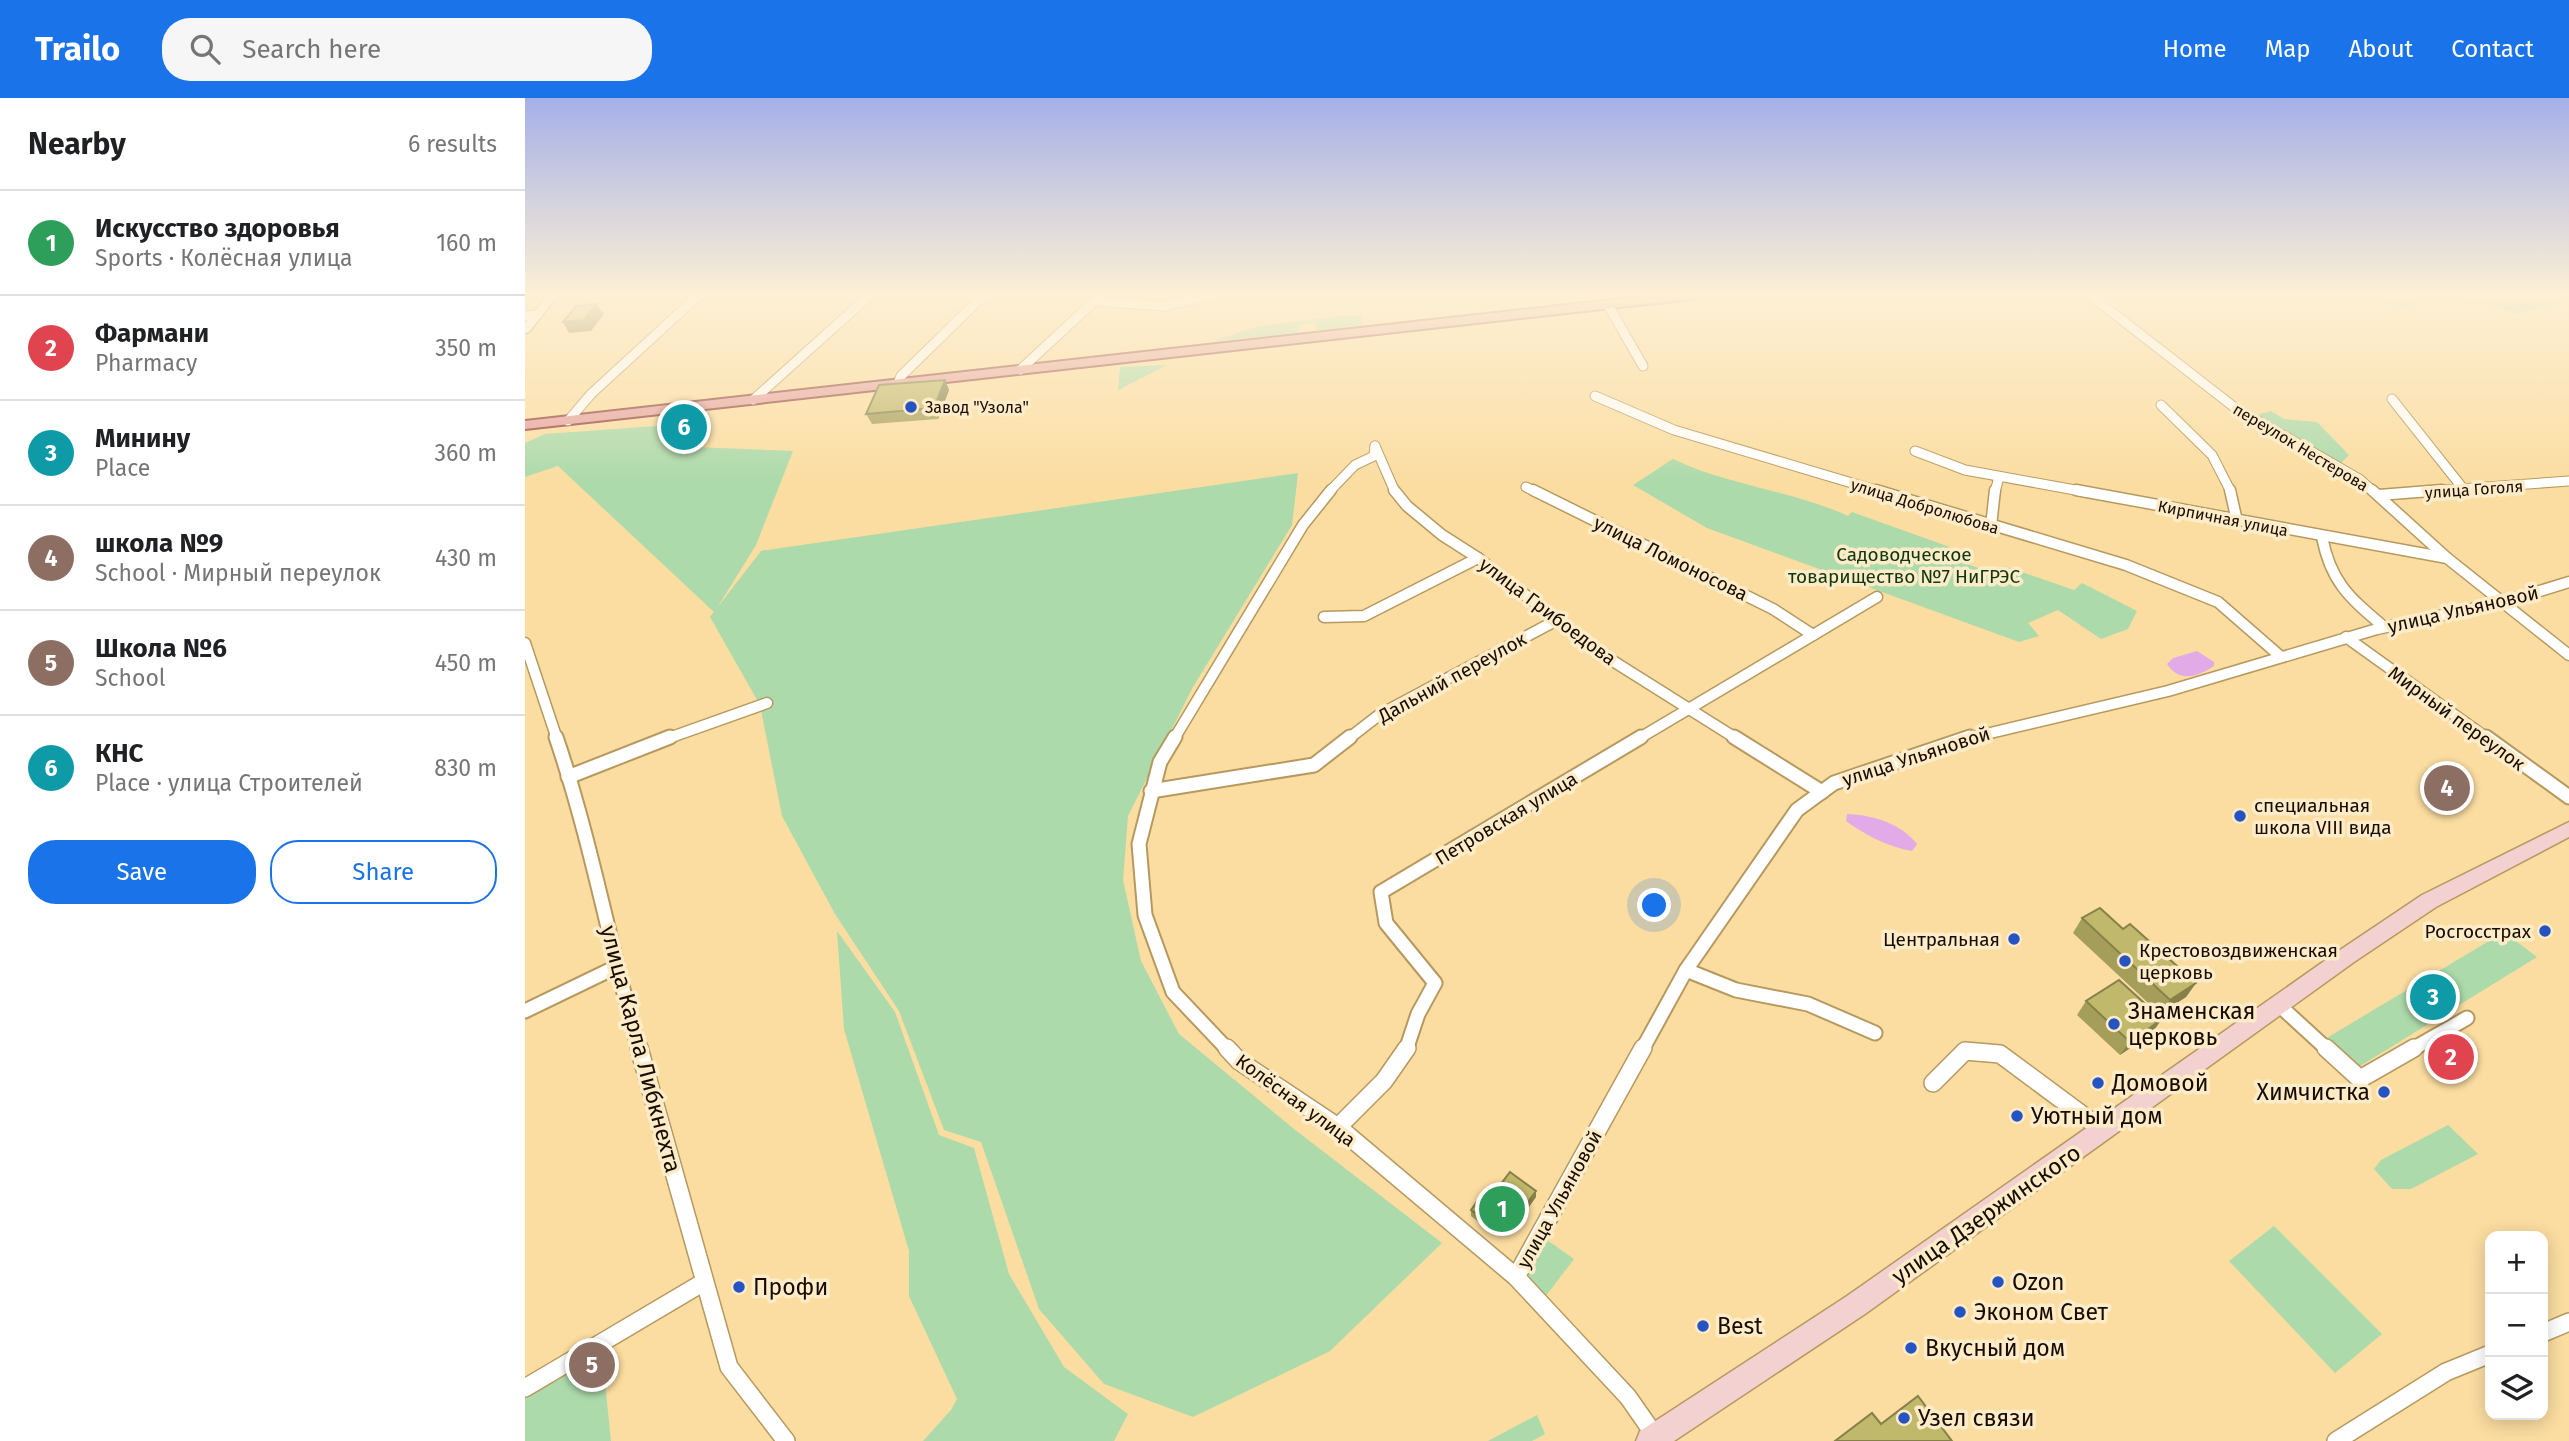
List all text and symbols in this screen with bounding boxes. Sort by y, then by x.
search box [162,18,652,81]
text: Trailo [35,29,120,69]
icon: search [186,30,224,68]
text: Search here [242,34,381,65]
text: Home [2163,35,2227,63]
text: Map [2265,35,2311,63]
text: About [2349,35,2413,63]
text: Contact [2451,35,2534,63]
text: Nearby [28,126,126,162]
text: 6 results [408,130,497,158]
text: Искусство здоровья [95,213,340,244]
text: 1 [46,229,56,257]
text: 160 m [436,229,497,257]
text: Sports · Колёсная улица [95,244,352,272]
text: Фармани [95,318,209,349]
text: 2 [45,334,57,362]
text: 350 m [435,334,497,362]
text: Pharmacy [95,349,197,377]
place label: Завод "Узола" [925,398,1029,417]
marker: Завод "Узола" [903,399,919,415]
street label: переулок Нестерова [2230,400,2372,495]
pin: 6 [661,401,707,453]
text: Минину [95,423,190,454]
text: 3 [45,439,57,467]
text: 360 m [435,439,497,467]
text: Place [95,454,150,482]
street label: улица Добролюбова [1849,475,2001,538]
street label: улица Гоголя [2424,477,2524,502]
street label: Кирпичная улица [2156,497,2290,540]
street label: улица Ломоносова [1590,511,1752,606]
text: школа №9 [95,528,223,559]
park label: Садоводческое товарищество №7 НиГРЭС [1788,543,2020,588]
text: 4 [45,544,58,572]
text: 430 m [435,544,497,572]
street label: улица Грибоедова [1475,553,1621,670]
text: School · Мирный переулок [95,559,381,587]
street label: улица Ульяновой [2386,581,2541,638]
street label: Дальний переулок [1373,627,1531,728]
text: Школа №6 [95,633,227,664]
text: 5 [45,649,57,677]
text: 450 m [435,649,497,677]
street label: Мирный переулок [2384,661,2530,776]
text: School [95,664,166,692]
street label: улица Ульяновой [1839,722,1993,791]
text: КНС [95,738,143,769]
text: 6 [45,754,57,782]
text: 830 m [434,754,497,782]
pin: 4 [2424,762,2470,814]
street label: Петровская улица [1431,767,1581,870]
text: Place · улица Строителей [95,769,363,797]
place label: специальная школа VIII вида [2254,794,2392,839]
marker: специальная школа VIII вида [2232,808,2248,824]
button: Save [28,840,256,904]
button: Share [270,840,497,904]
your location [1637,888,1671,922]
place label: Росгосстрах [2425,920,2532,943]
street label: улица Карла Либкнехта [595,922,687,1176]
marker: Росгосстрах [2537,923,2553,939]
place label: Центральная [1883,928,2000,951]
marker: Центральная [2006,931,2022,947]
place label: Крестовоздвиженская церковь [2139,939,2338,984]
marker: Крестовоздвиженская церковь [2117,953,2133,969]
pin: 3 [2410,971,2456,1023]
place label: Знаменская церковь [2128,997,2256,1051]
marker: Знаменская церковь [2106,1016,2122,1032]
pin: 2 [2428,1031,2474,1083]
street label: Колёсная улица [1231,1049,1360,1152]
place label: Домовой [2111,1069,2208,1097]
marker: Домовой [2090,1075,2106,1091]
place label: Химчистка [2257,1078,2370,1106]
marker: Химчистка [2376,1084,2392,1100]
place label: Уютный дом [2031,1102,2163,1130]
marker: Уютный дом [2009,1108,2025,1124]
street label: улица Ульяновой [1512,1126,1607,1272]
street label: улица Дзержинского [1886,1138,2086,1290]
pin: 1 [1479,1183,1525,1235]
map controls [2485,1231,2548,1420]
button: + [2485,1231,2548,1294]
place label: Ozon [2012,1268,2065,1296]
place label: Профи [753,1273,828,1301]
marker: Ozon [1990,1274,2006,1290]
marker: Профи [731,1279,747,1295]
button: − [2485,1294,2548,1357]
place label: Эконом Свет [1974,1298,2108,1326]
marker: Эконом Свет [1952,1304,1968,1320]
place label: Best [1717,1312,1763,1340]
marker: Best [1695,1318,1711,1334]
place label: Вкусный дом [1925,1334,2065,1362]
pin: 5 [569,1339,615,1391]
marker: Вкусный дом [1903,1340,1919,1356]
button: layers [2485,1357,2548,1420]
place label: Узел связи [1918,1404,2034,1432]
marker: Узел связи [1896,1410,1912,1426]

